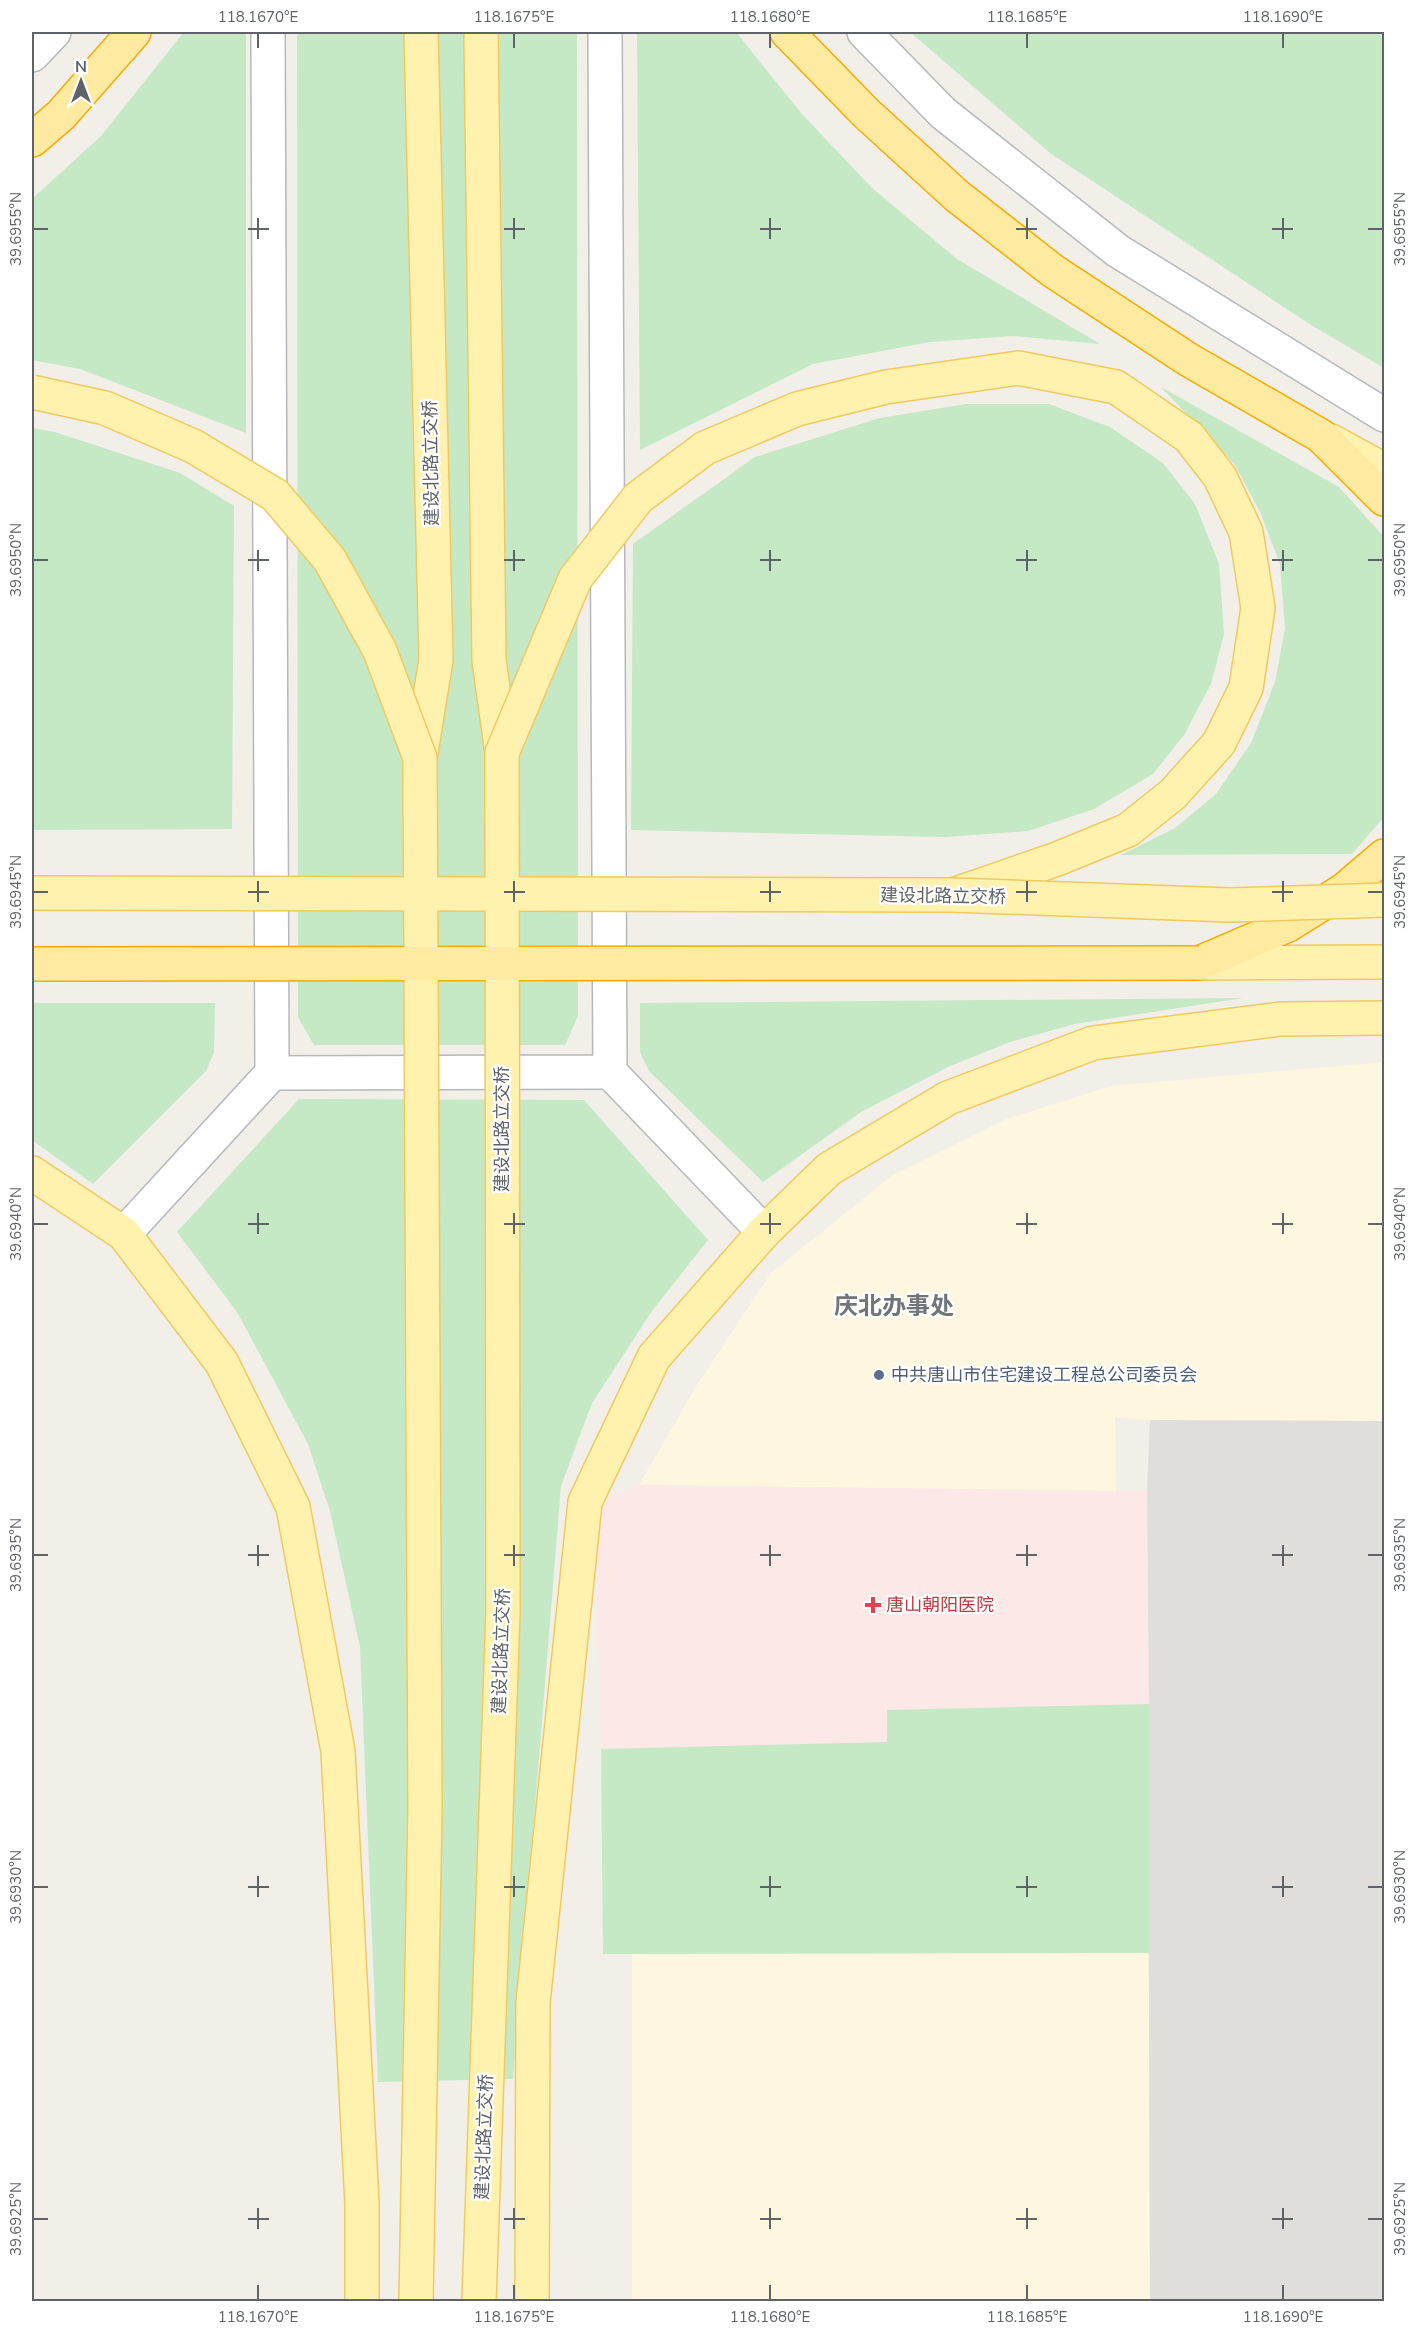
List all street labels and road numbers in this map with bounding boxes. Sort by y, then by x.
street label: 建设北路立交桥 [418,400,444,526]
street label: 建设北路立交桥 [880,883,1006,909]
street label: 建设北路立交桥 [490,1066,514,1192]
street label: 建设北路立交桥 [487,1588,515,1714]
street label: 建设北路立交桥 [470,2074,498,2200]

